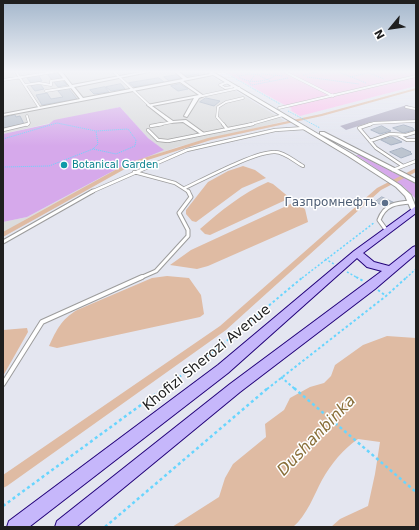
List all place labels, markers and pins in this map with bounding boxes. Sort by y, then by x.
place label: Botanical Garden [72,159,158,171]
marker: Botanical Garden [59,160,69,170]
place label: Газпромнефть [285,196,377,210]
marker: Газпромнефть [380,198,390,208]

